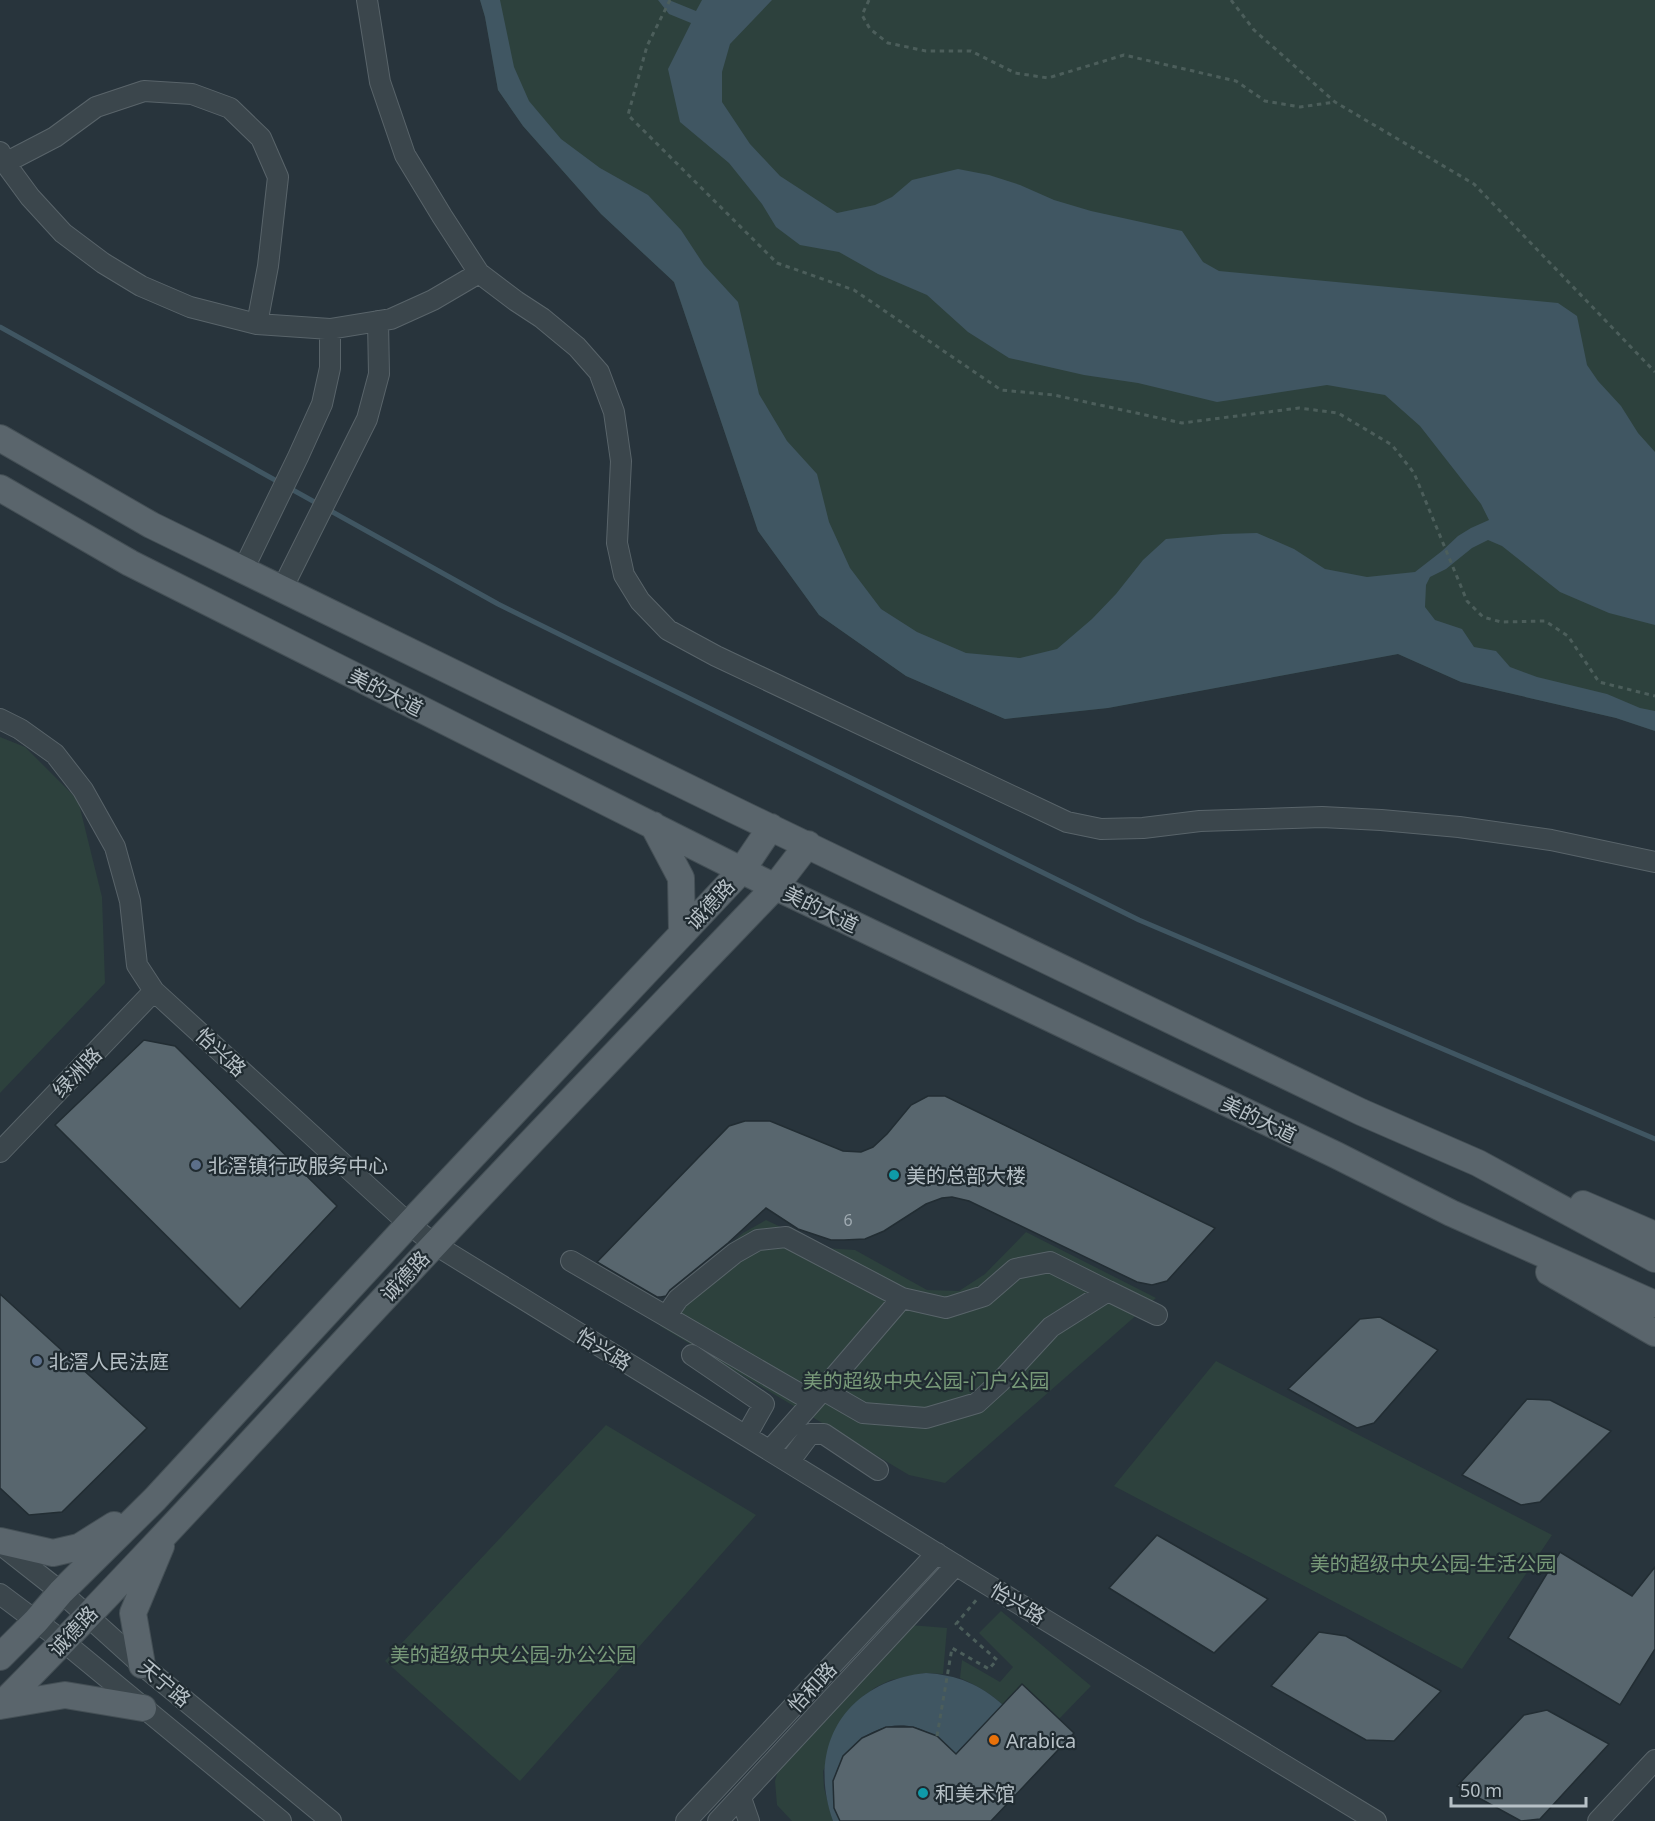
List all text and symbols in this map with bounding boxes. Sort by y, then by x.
street label: 美的大道 [344,662,428,722]
street label: 诚德路 [680,873,740,935]
street label: 美的大道 [779,879,863,939]
street label: 怡兴路 [190,1022,252,1082]
street label: 绿洲路 [46,1041,108,1103]
street label: 美的大道 [1217,1089,1301,1149]
place label: 北滘镇行政服务中心 [208,1152,388,1179]
marker: 北滘镇行政服务中心 [189,1158,203,1172]
place label: 美的总部大楼 [906,1162,1026,1189]
marker: 美的总部大楼 [887,1168,901,1182]
house number: 6 [843,1209,853,1231]
street label: 诚德路 [375,1245,435,1307]
street label: 怡兴路 [571,1322,637,1376]
place label: 北滘人民法庭 [49,1348,169,1375]
marker: 北滘人民法庭 [30,1354,44,1368]
park label: 美的超级中央公园-门户公园 [803,1367,1049,1394]
park label: 美的超级中央公园-生活公园 [1310,1550,1556,1577]
street label: 怡兴路 [985,1576,1051,1630]
street label: 诚德路 [43,1600,103,1662]
park label: 美的超级中央公园-办公公园 [390,1641,636,1668]
street label: 天宁路 [133,1653,197,1713]
street label: 怡和路 [782,1656,842,1718]
place label: Arabica [1006,1727,1076,1754]
marker: Arabica [987,1733,1001,1747]
scale bar [1451,1770,1586,1808]
text: 50 m [1460,1778,1502,1802]
place label: 和美术馆 [935,1780,1015,1807]
marker: 和美术馆 [916,1786,930,1800]

